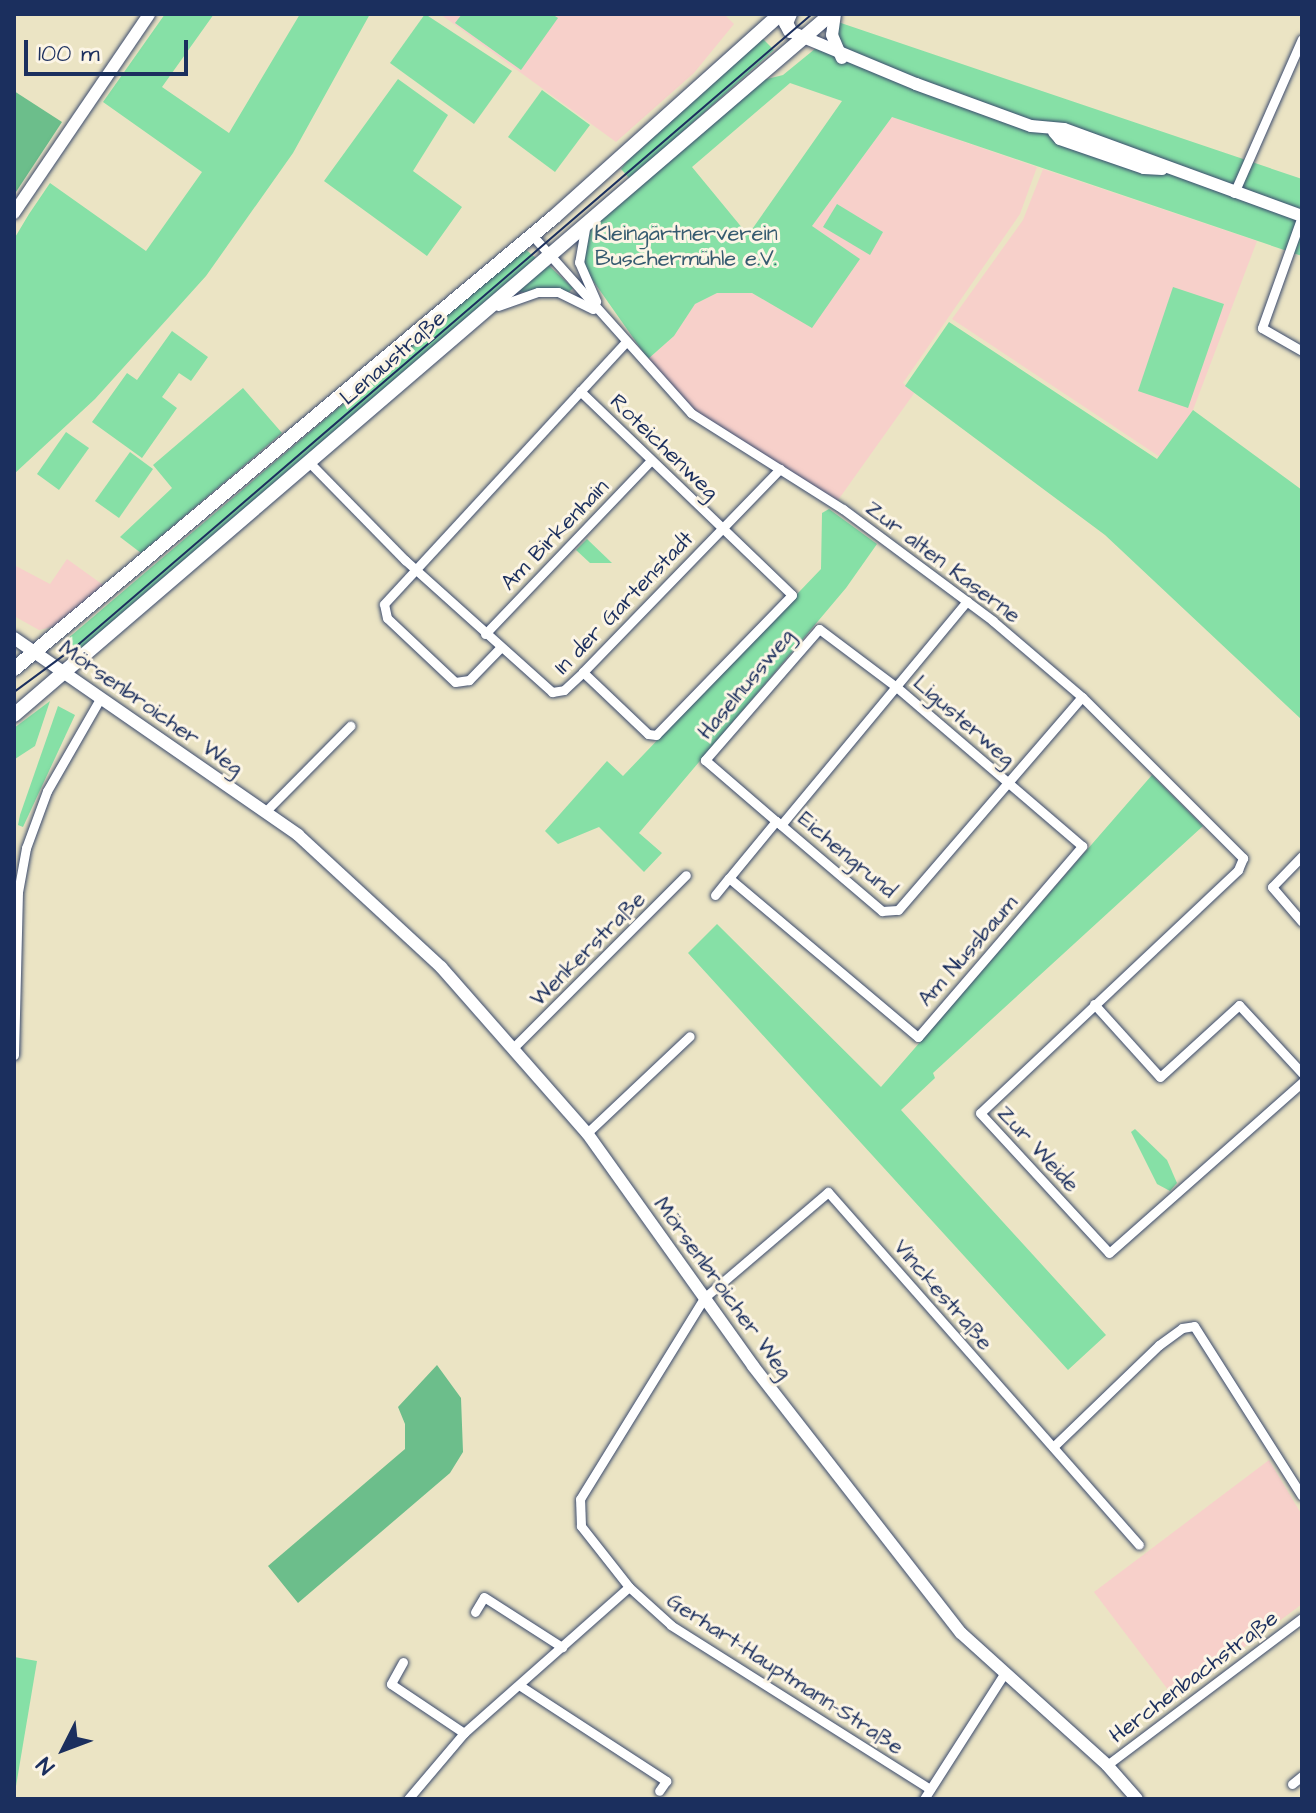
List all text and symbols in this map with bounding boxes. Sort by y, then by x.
scale bar [28,24,192,74]
text: 100 m [38,37,100,71]
park label: Kleingärtnerverein Buschermühle e.V. [594,220,778,272]
street label: Lenaustraße [335,305,451,411]
street label: Roteichenweg [604,389,724,505]
street label: Am Birkenhain [496,474,614,596]
street label: Zur alten Kaserne [860,495,1026,629]
street label: In der Gartenstadt [549,526,699,680]
street label: Haselnussweg [692,623,800,745]
street label: Mörsenbroicher Weg [54,635,248,781]
street label: Ligusterweg [908,670,1020,772]
street label: Eichengrund [792,806,902,904]
street label: Wenkerstraße [525,886,651,1012]
street label: Am Nussbaum [912,890,1024,1012]
street label: Zur Weide [991,1100,1085,1198]
street label: Mörsenbroicher Weg [648,1192,798,1384]
street label: Vinckestraße [888,1234,998,1356]
street label: Gerhart-Hauptmann-Straße [662,1587,908,1761]
street label: Herchenbachstraße [1104,1605,1284,1749]
north arrow [24,1709,104,1789]
text: N [30,1750,62,1781]

